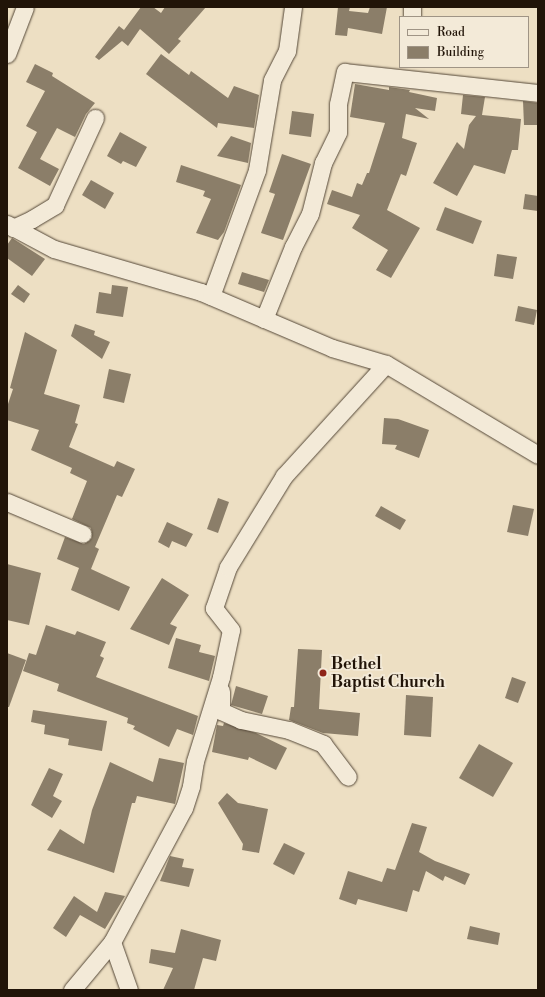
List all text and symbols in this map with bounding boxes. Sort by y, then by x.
legend [399,16,529,68]
text: Road [437,25,465,40]
text: Building [437,45,484,60]
place label: Bethel Baptist Church [331,654,445,692]
marker: Bethel Baptist Church [318,668,328,678]

